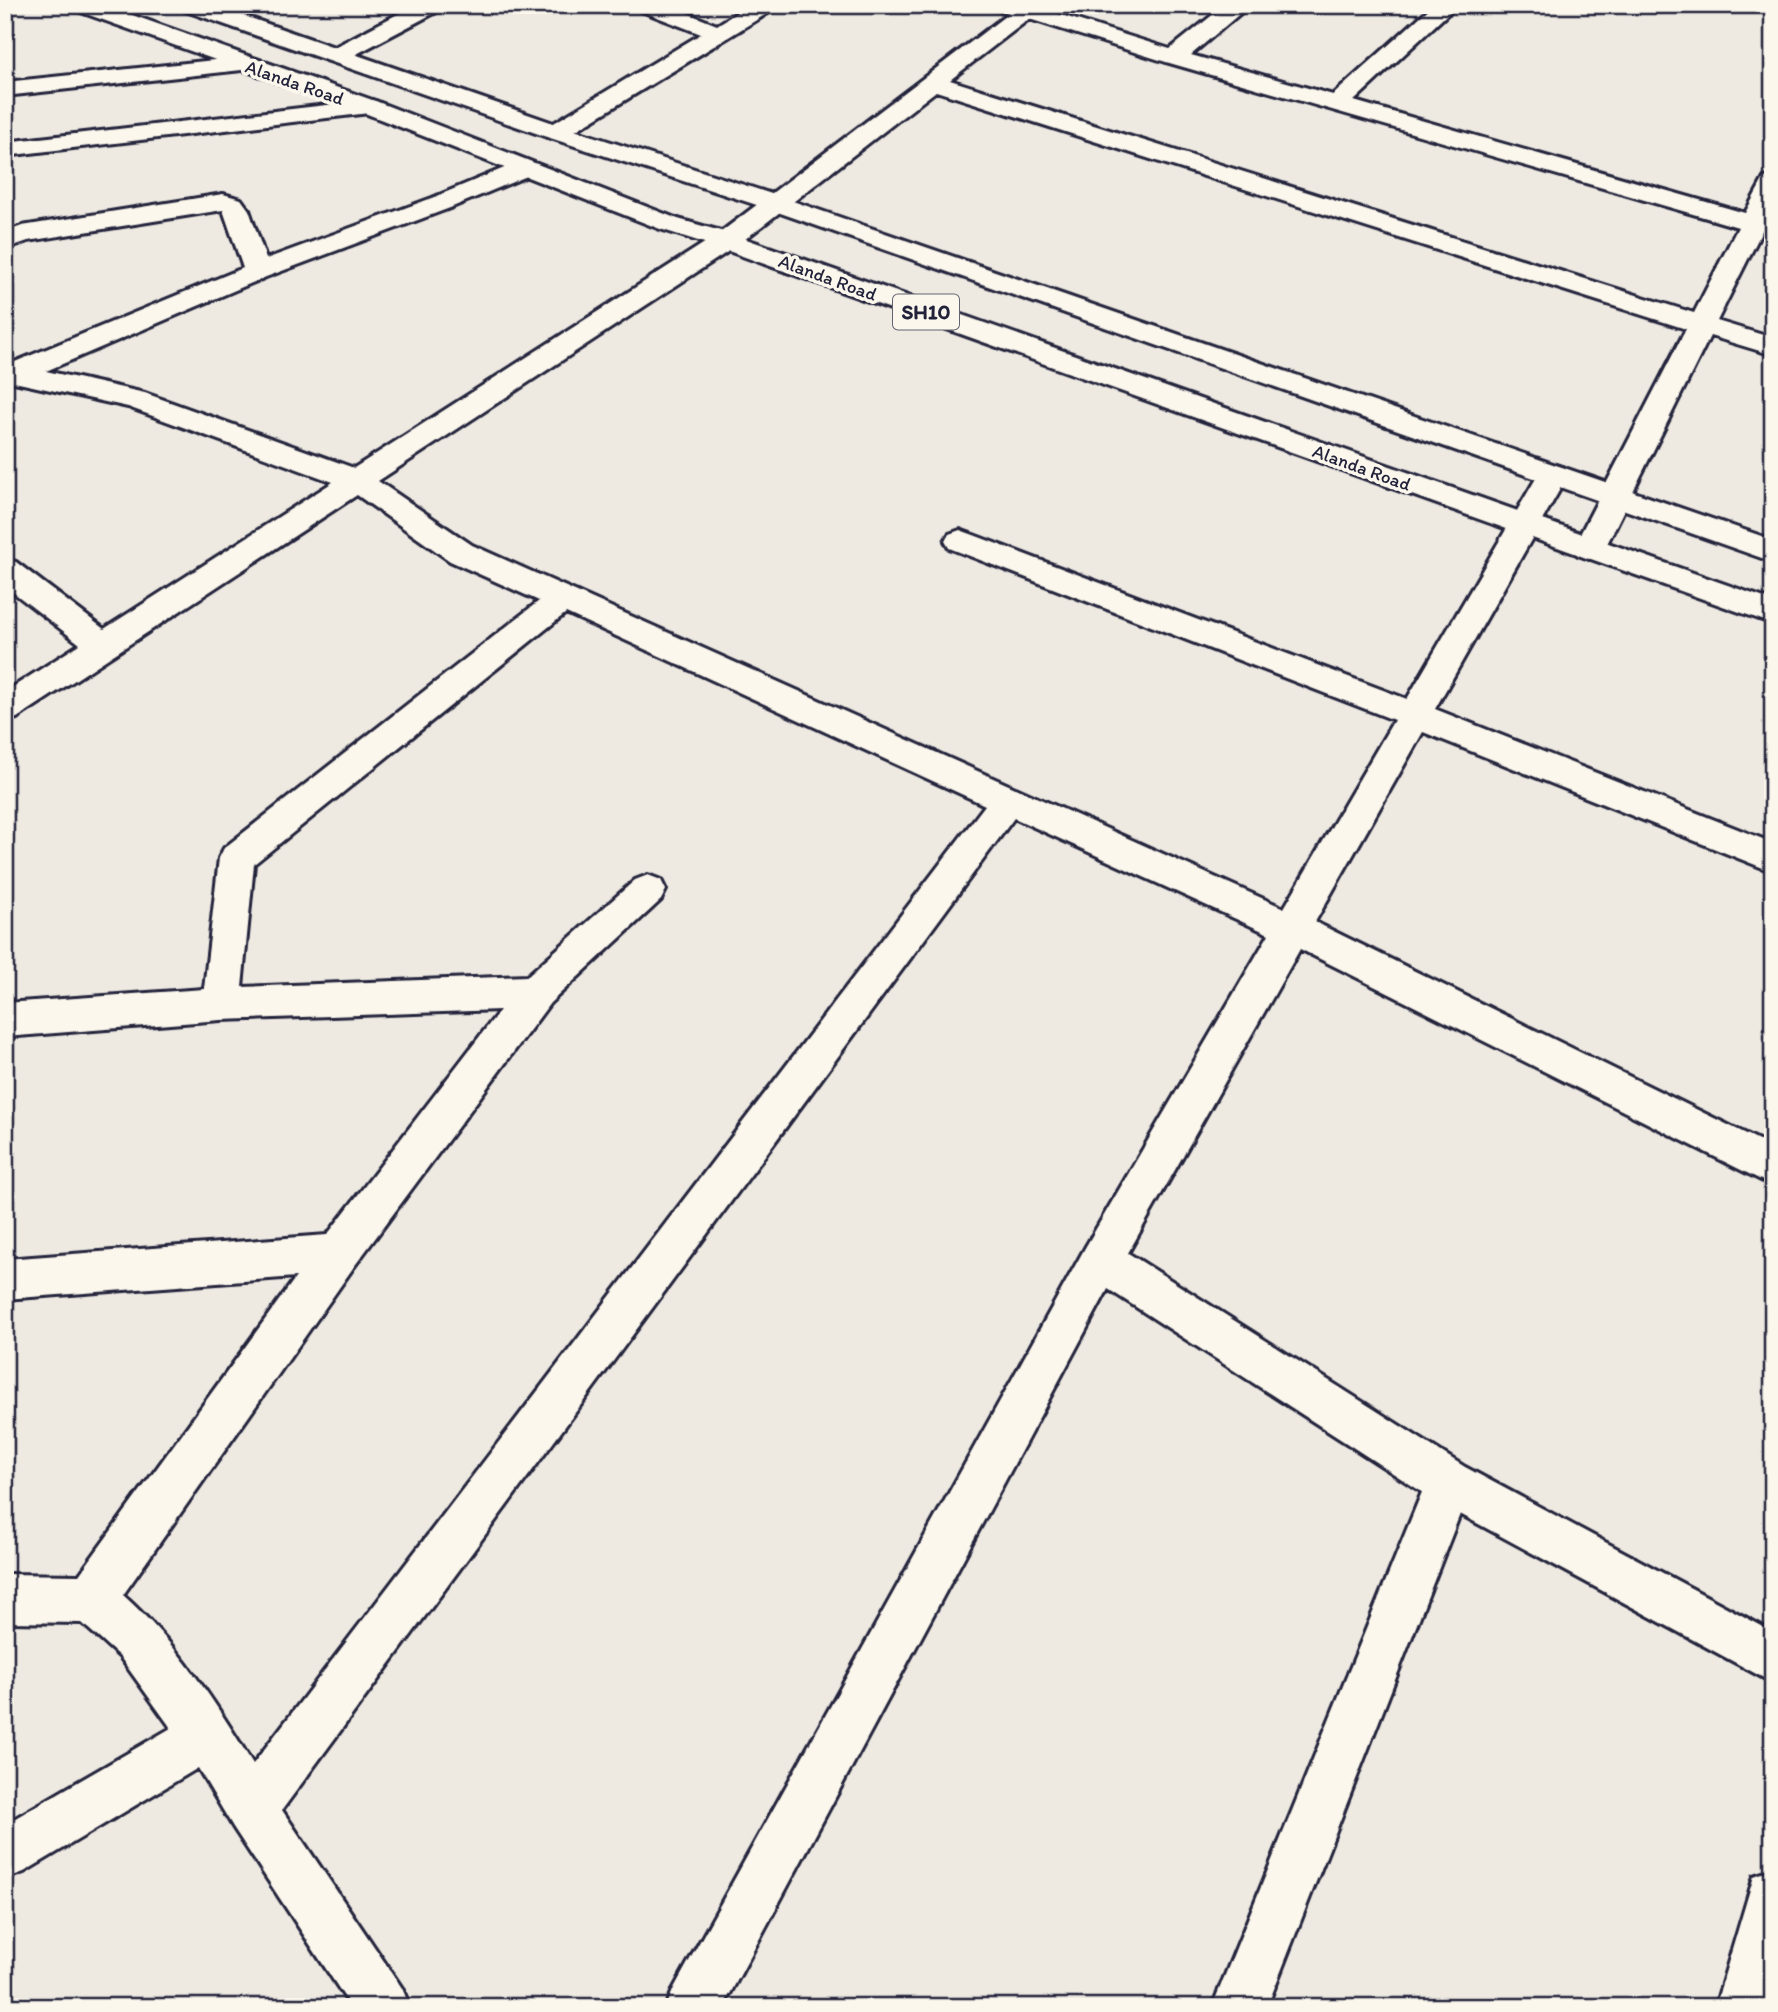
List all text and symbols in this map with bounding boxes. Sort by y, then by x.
street label: Alanda Road [242,55,348,110]
street label: Alanda Road [775,249,881,306]
road number: SH10 [893,294,959,330]
street label: Alanda Road [1309,439,1415,496]

